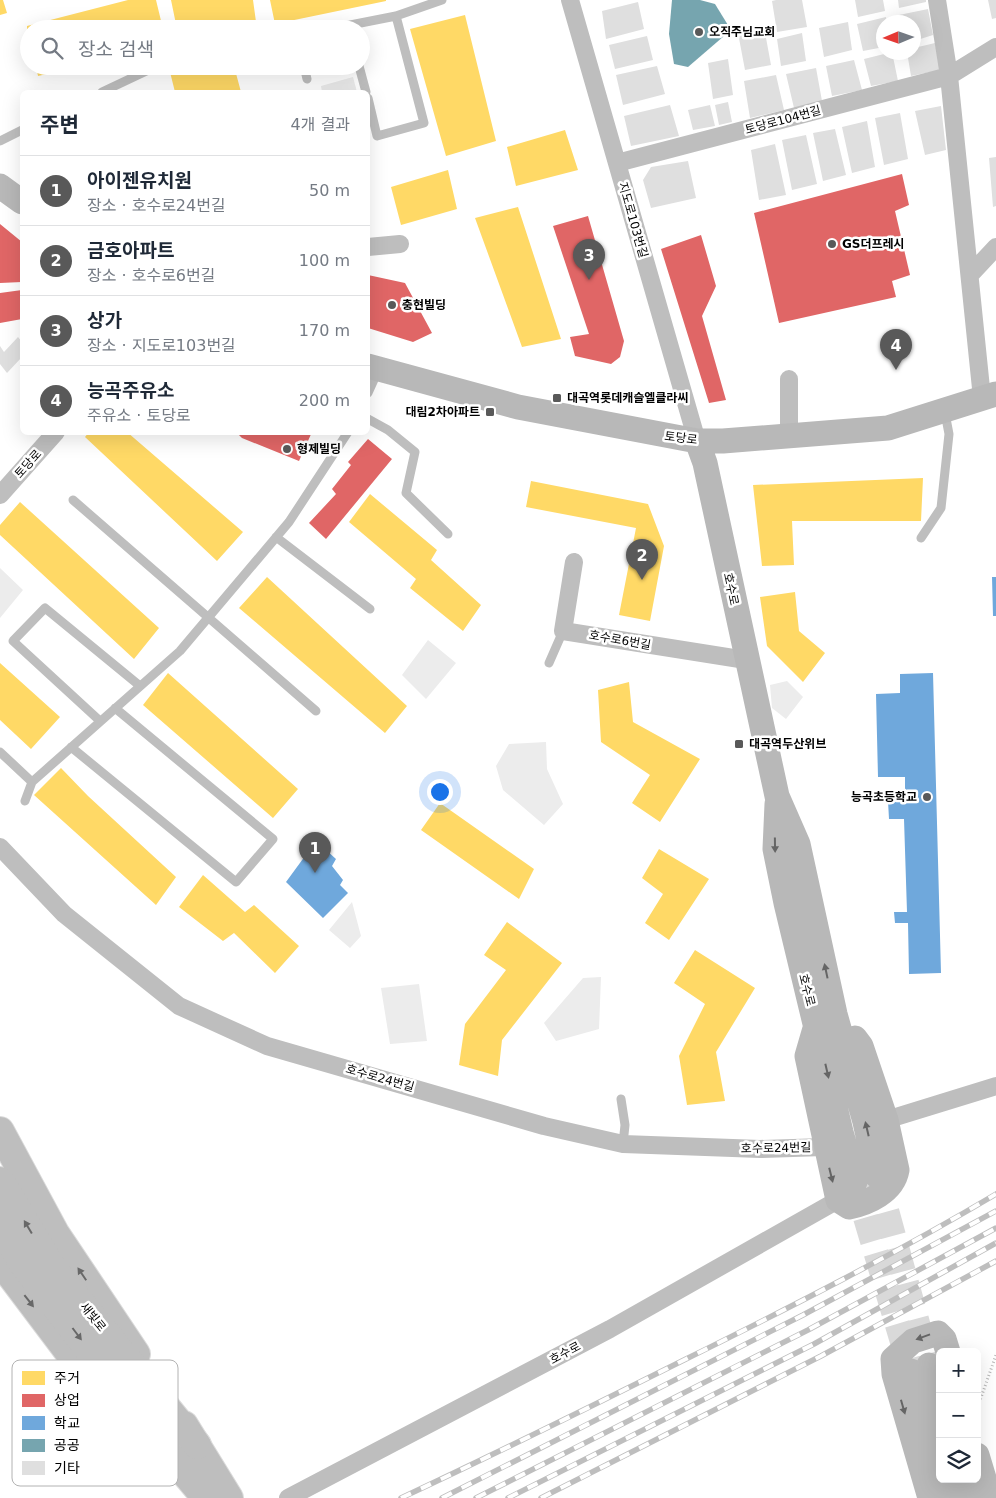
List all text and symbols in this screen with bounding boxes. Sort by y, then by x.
north arrow [876,15,921,60]
search box [20,20,370,75]
place label: 오직주님교회 [709,25,775,39]
marker: 오직주님교회 [693,26,705,38]
icon: search [38,34,66,62]
text: 장소 검색 [78,38,154,60]
street label: 토당로104번길 [743,103,823,137]
text: 주변 [40,113,79,137]
text: 4개 결과 [291,115,350,134]
text: 아이젠유치원 [87,169,192,191]
text: 1 [50,181,62,200]
text: 50 m [309,181,350,200]
street label: 지도로103번길 [616,181,650,259]
text: 장소 · 호수로24번길 [87,196,226,215]
place label: GS더프레시 [842,237,905,251]
marker: GS더프레시 [826,238,838,250]
text: 금호아파트 [87,239,174,261]
pin: 3 [573,239,605,280]
text: 2 [50,251,62,270]
text: 100 m [299,251,350,270]
text: 장소 · 호수로6번길 [87,266,215,285]
place label: 충현빌딩 [402,298,446,312]
marker: 충현빌딩 [386,299,398,311]
text: 상가 [87,309,122,331]
text: 3 [50,321,62,340]
text: 170 m [299,321,350,340]
pin: 4 [880,329,912,370]
text: 장소 · 지도로103번길 [87,336,236,355]
text: 능곡주유소 [87,379,174,401]
text: 4 [50,391,62,410]
text: 200 m [299,391,350,410]
place label: 대곡역롯데캐슬엘클라씨 [567,391,688,405]
marker: 대곡역롯데캐슬엘클라씨 [551,392,563,404]
place label: 대림2차아파트 [405,405,480,419]
text: 주유소 · 토당로 [87,406,191,425]
marker: 대림2차아파트 [484,406,496,418]
street label: 토당로 [664,429,698,447]
place label: 형제빌딩 [297,442,341,456]
marker: 형제빌딩 [281,443,293,455]
street label: 토당로 [12,447,44,481]
pin: 2 [626,539,658,580]
street label: 호수로 [721,571,741,607]
street label: 호수로6번길 [588,628,652,652]
place label: 대곡역두산위브 [749,737,826,751]
marker: 대곡역두산위브 [733,738,745,750]
your location [427,779,453,805]
place label: 능곡초등학교 [851,790,917,804]
marker: 능곡초등학교 [921,791,933,803]
pin: 1 [299,832,331,873]
one-way arrow [772,837,780,853]
one-way arrow [822,964,830,979]
street label: 호수로 [796,972,818,1008]
street label: 호수로24번길 [344,1062,416,1094]
one-way arrow [823,1064,831,1079]
one-way arrow [862,1120,870,1136]
street label: 호수로24번길 [741,1140,811,1156]
one-way arrow [827,1167,835,1182]
one-way arrow [23,1221,32,1234]
one-way arrow [77,1267,87,1280]
one-way arrow [23,1294,34,1307]
street label: 새빛로 [77,1300,109,1334]
one-way arrow [72,1327,82,1341]
one-way arrow [915,1334,930,1341]
street label: 호수로 [547,1339,583,1367]
map controls [936,1348,981,1483]
button: + [936,1348,981,1393]
legend [12,1360,178,1486]
text: 주거 [54,1370,80,1386]
text: 상업 [54,1392,80,1408]
button: − [936,1393,981,1438]
one-way arrow [900,1399,908,1414]
text: 학교 [54,1415,80,1431]
text: 공공 [54,1437,80,1453]
button: layers [936,1438,981,1483]
text: 기타 [54,1460,80,1476]

